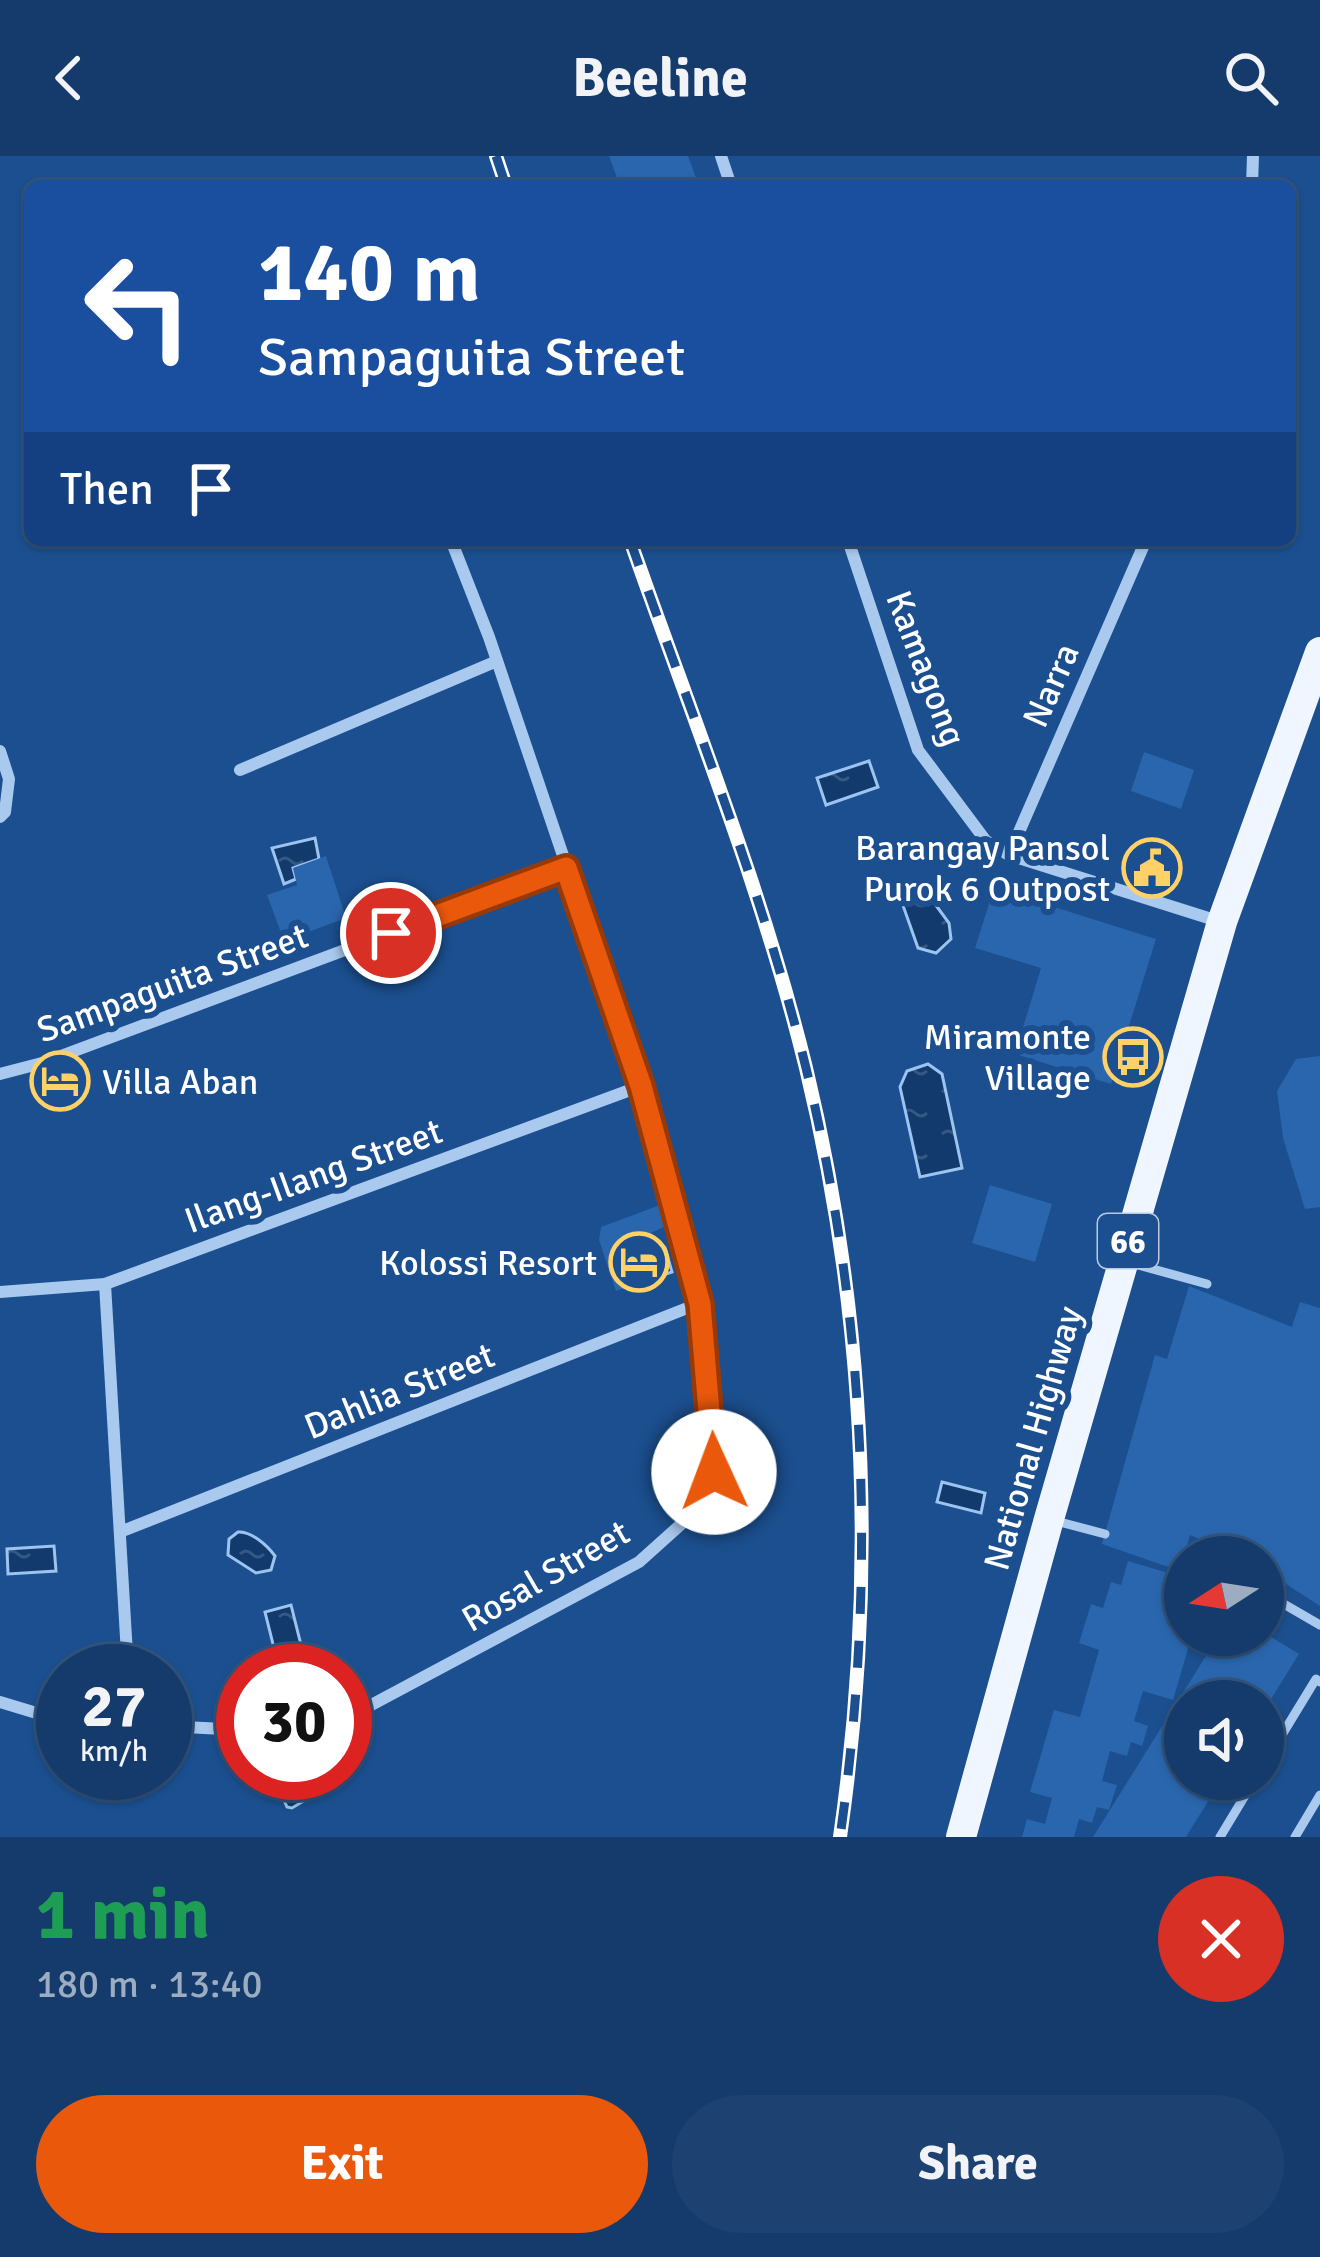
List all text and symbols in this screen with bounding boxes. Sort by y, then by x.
icon: back [36,45,102,111]
text: Beeline [572,45,748,112]
icon: search [1218,45,1284,111]
text: 140 m [258,221,480,325]
icon: left [60,228,216,384]
text: Sampaguita Street [258,324,685,391]
icon: arrive [178,456,244,522]
text: Then [60,462,154,517]
street label: Kamagong [875,584,976,753]
street label: Narra [1013,637,1090,735]
place label: Barangay Pansol Purok 6 Outpost [855,826,1110,912]
public building icon: Barangay Pansol Purok 6 Outpost [1121,837,1183,899]
pin [340,882,442,984]
icon: arrive [358,900,424,966]
street label: Sampaguita Street [31,914,314,1053]
place label: Miramonte Village [924,1015,1091,1101]
bus stop icon: Miramonte Village [1102,1026,1164,1088]
hotel icon: Villa Aban [29,1050,91,1112]
place label: Villa Aban [102,1060,258,1105]
street label: Ilang-Ilang Street [179,1109,448,1244]
road number: 66 [1098,1214,1158,1268]
hotel icon: Kolossi Resort [608,1231,670,1293]
place label: Kolossi Resort [379,1241,597,1286]
street label: National Highway [974,1301,1093,1576]
street label: Dahlia Street [298,1333,501,1450]
position arrow [651,1409,777,1535]
street label: Rosal Street [454,1510,638,1642]
north arrow [1164,1536,1284,1656]
map controls [1164,1536,1284,1800]
speed limit sign: 30 [216,1644,372,1800]
text: 27 [82,1670,146,1744]
button: sound [1164,1680,1284,1800]
text: km/h [80,1733,148,1770]
text: 1 min [36,1870,210,1959]
button: close [1158,1876,1284,2002]
text: 180 m · 13:40 [36,1960,263,2008]
button: Exit [36,2095,648,2233]
button: Share [672,2095,1284,2233]

